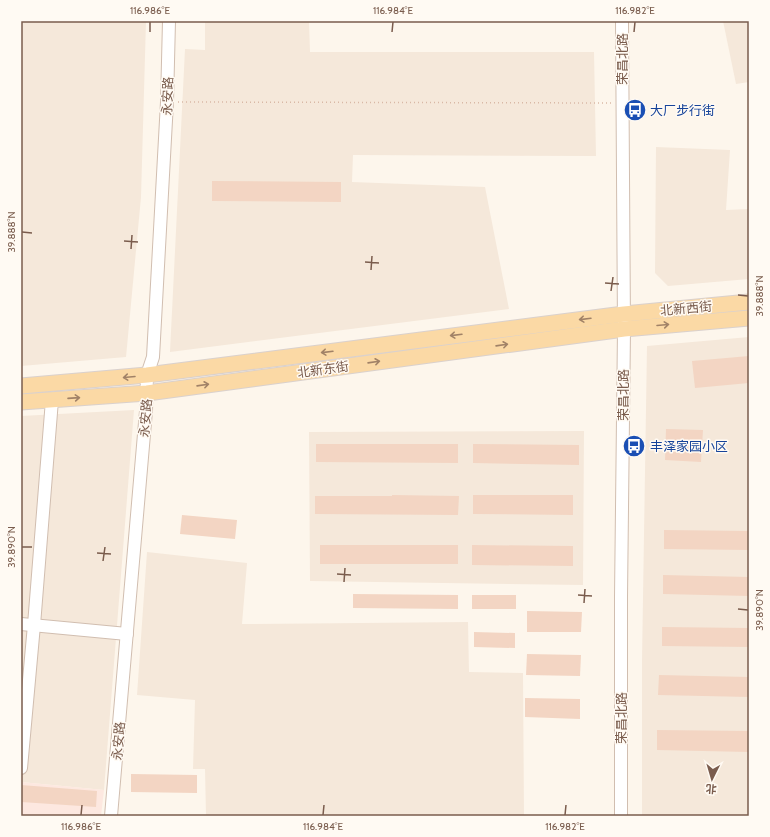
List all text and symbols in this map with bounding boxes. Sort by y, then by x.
text: 116.986°E [130,4,170,17]
text: 116.984°E [373,4,414,17]
text: 116.982°E [615,4,655,17]
street label: 荣昌北路 [614,33,630,85]
street label: 永安路 [158,76,176,116]
bus stop icon: 大厂步行街 [622,97,648,123]
place label: 大厂步行街 [650,102,715,118]
text: 39.888°N [5,211,18,253]
text: 39.888°N [753,275,766,317]
street label: 北新西街 [659,298,713,318]
one-way arrow [579,315,592,323]
one-way arrow [656,322,669,329]
one-way arrow [450,331,463,339]
one-way arrow [496,341,509,349]
one-way arrow [321,348,334,356]
street label: 北新东街 [296,357,350,381]
one-way arrow [367,358,380,366]
street label: 荣昌北路 [615,369,631,421]
one-way arrow [123,373,136,380]
one-way arrow [196,381,209,389]
one-way arrow [67,395,80,402]
street label: 永安路 [135,398,155,438]
bus stop icon: 丰泽家园小区 [621,433,647,459]
place label: 丰泽家园小区 [650,438,728,454]
text: 39.890°N [5,526,18,568]
text: 39.890°N [753,589,766,631]
street label: 荣昌北路 [613,692,629,744]
street label: 永安路 [108,721,128,761]
north arrow [692,759,732,799]
text: 北 [705,782,717,796]
text: 116.986°E [61,820,101,833]
text: 116.984°E [303,820,344,833]
text: 116.982°E [545,820,585,833]

